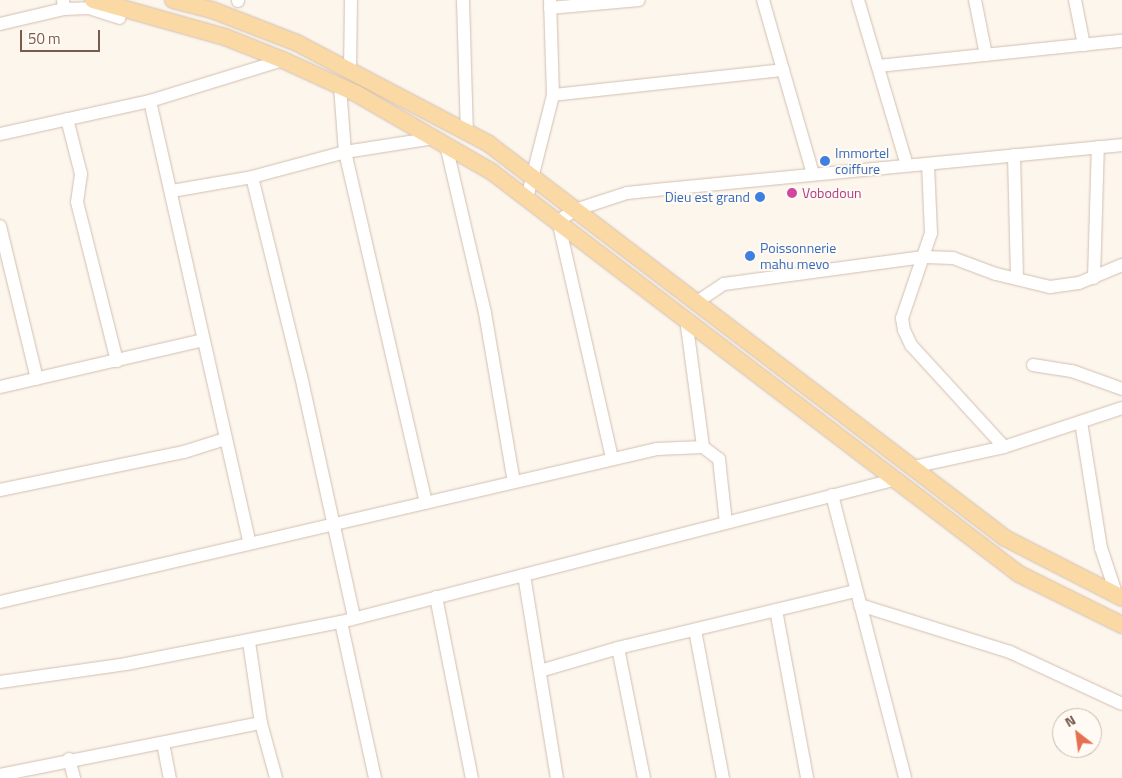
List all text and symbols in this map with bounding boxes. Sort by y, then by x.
scale bar [22,20,102,52]
text: 50 m [28,27,61,50]
place label: Immortel coiffure [835,145,889,178]
marker: Immortel coiffure [819,155,831,167]
place label: Vobodoun [802,185,862,201]
marker: Vobodoun [786,187,798,199]
place label: Dieu est grand [665,189,750,205]
marker: Dieu est grand [754,191,766,203]
place label: Poissonnerie mahu mevo [760,240,836,272]
marker: Poissonnerie mahu mevo [744,250,756,262]
north arrow [1052,708,1102,758]
text: N [1060,709,1079,732]

